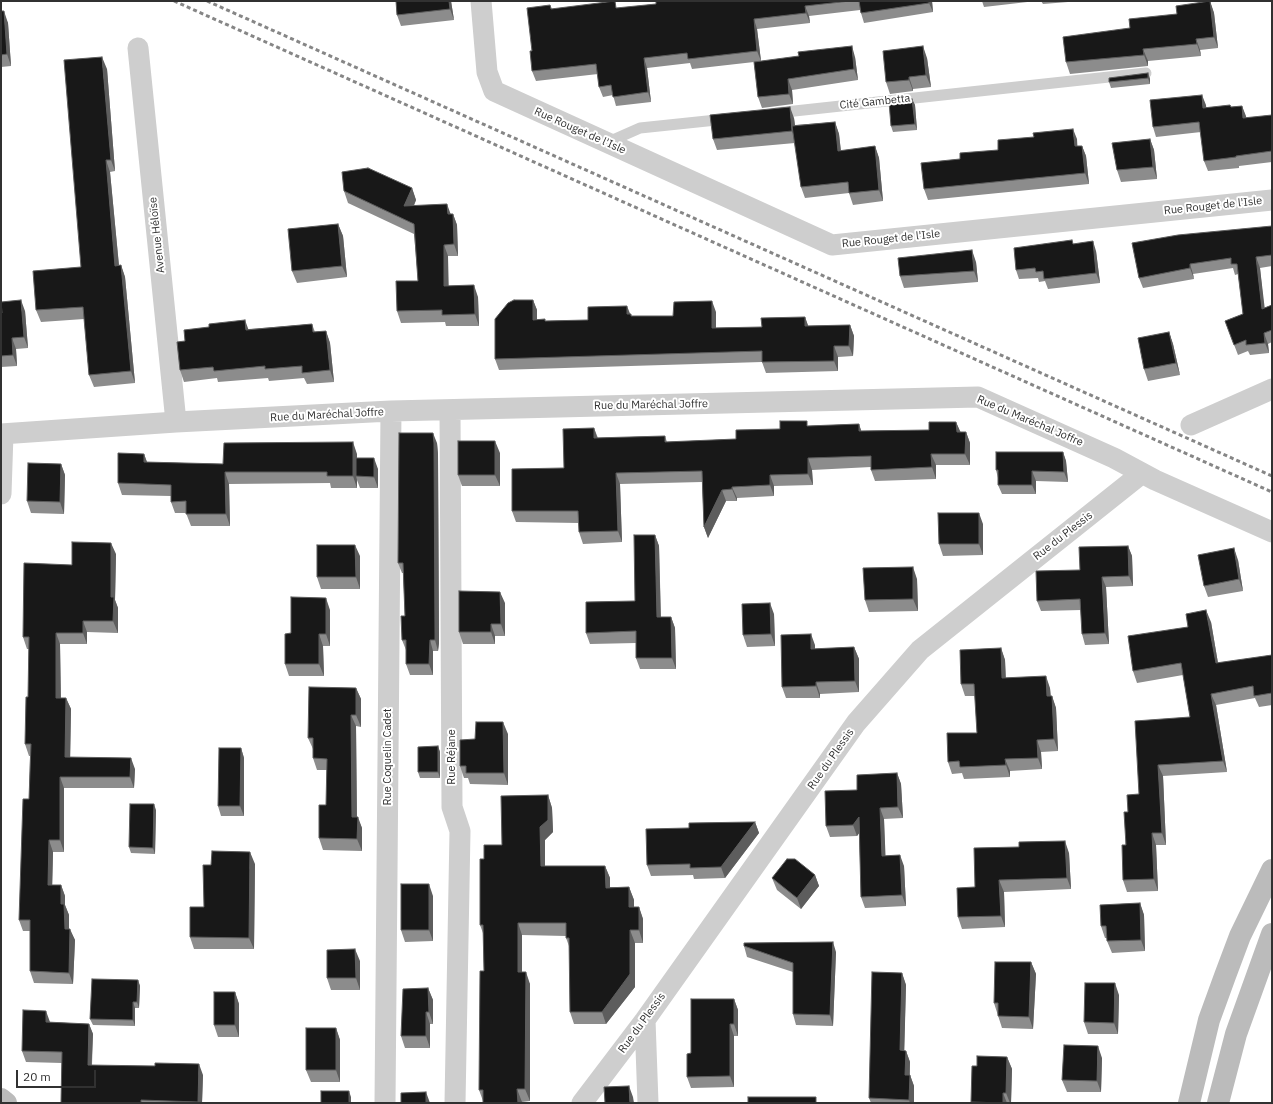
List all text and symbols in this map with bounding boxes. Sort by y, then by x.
street label: Cité Gambetta [839,92,911,112]
street label: Rue Rouget de l'Isle [532,105,628,157]
street label: Rue Rouget de l'Isle [1163,194,1263,218]
street label: Avenue Héloïse [146,196,168,274]
street label: Rue Rouget de l'Isle [841,227,941,251]
street label: Rue du Maréchal Joffre [975,393,1085,449]
street label: Rue du Maréchal Joffre [594,397,708,413]
street label: Rue du Maréchal Joffre [270,405,384,425]
street label: Rue du Plessis [1031,509,1095,563]
street label: Rue Coquelin Cadet [381,708,395,806]
street label: Rue du Plessis [805,726,857,792]
street label: Rue Réjane [445,729,459,785]
street label: Rue du Plessis [616,990,668,1056]
scale bar [18,1062,98,1088]
text: 20 m [23,1069,51,1084]

